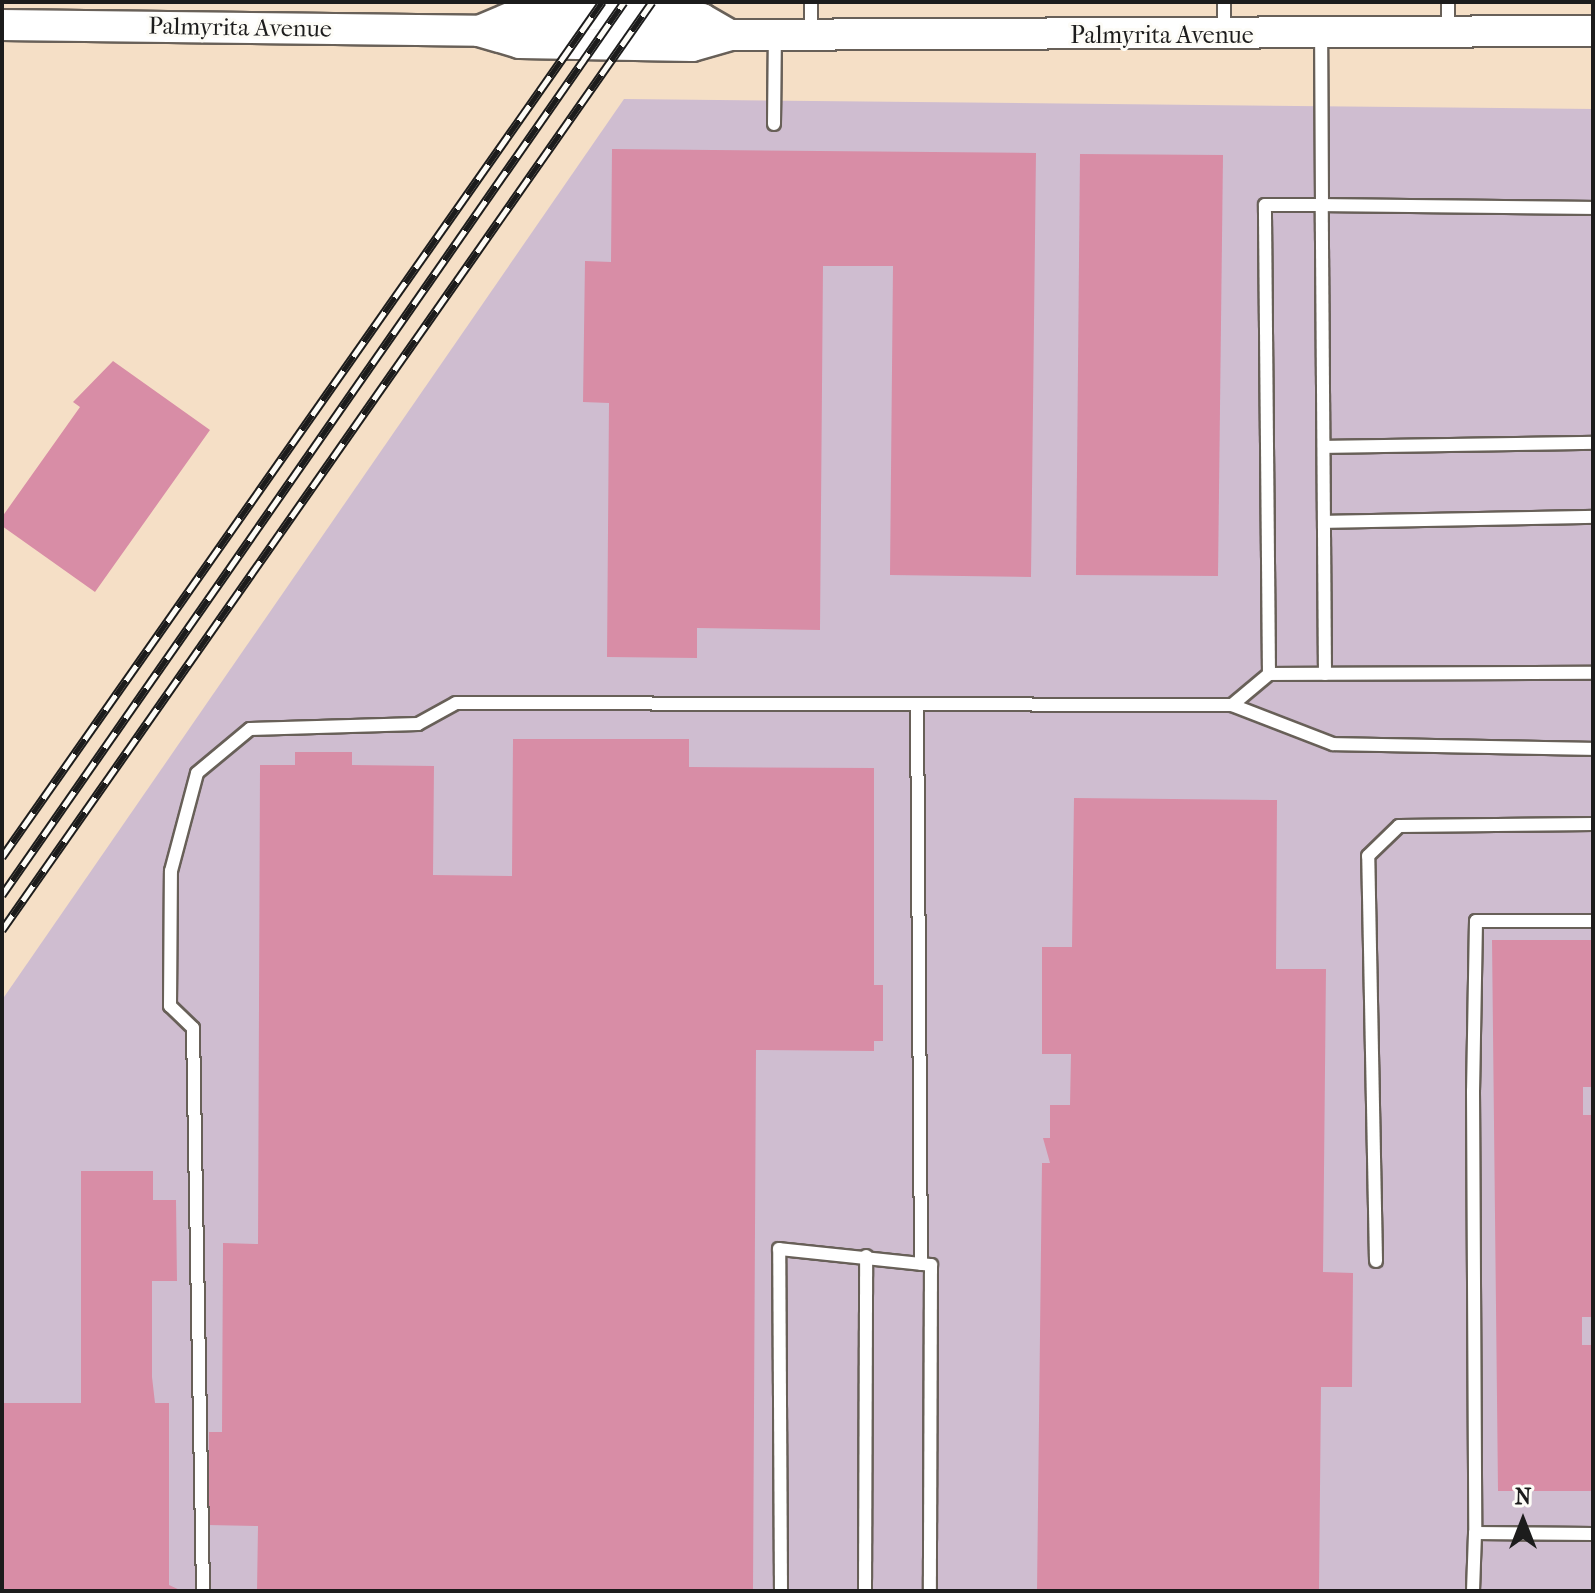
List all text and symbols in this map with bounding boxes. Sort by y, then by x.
street label: Palmyrita Avenue [148,12,332,44]
street label: Palmyrita Avenue [1070,22,1254,50]
north arrow [1483,1481,1563,1561]
text: N [1515,1484,1531,1510]

